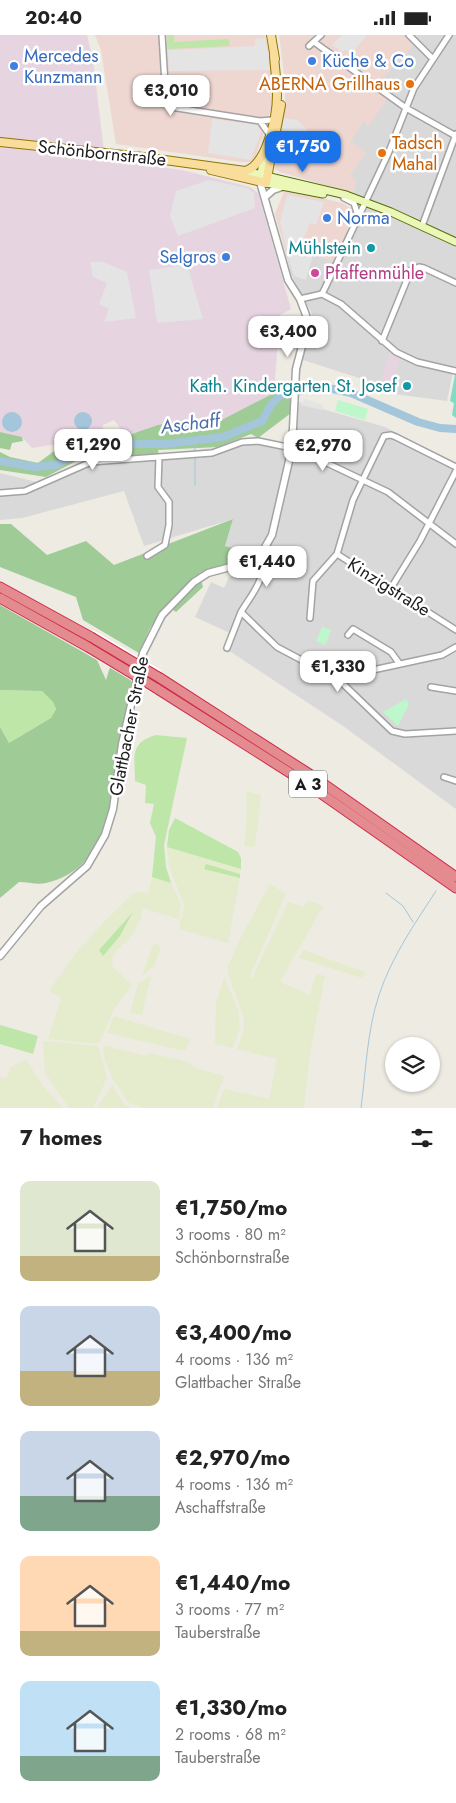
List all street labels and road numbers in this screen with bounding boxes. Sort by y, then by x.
street label: Schönbornstraße [37,133,167,173]
street label: Kinzigstraße [343,551,435,623]
street label: Glattbacher Straße [103,654,155,798]
road number: A 3 [289,771,327,797]

